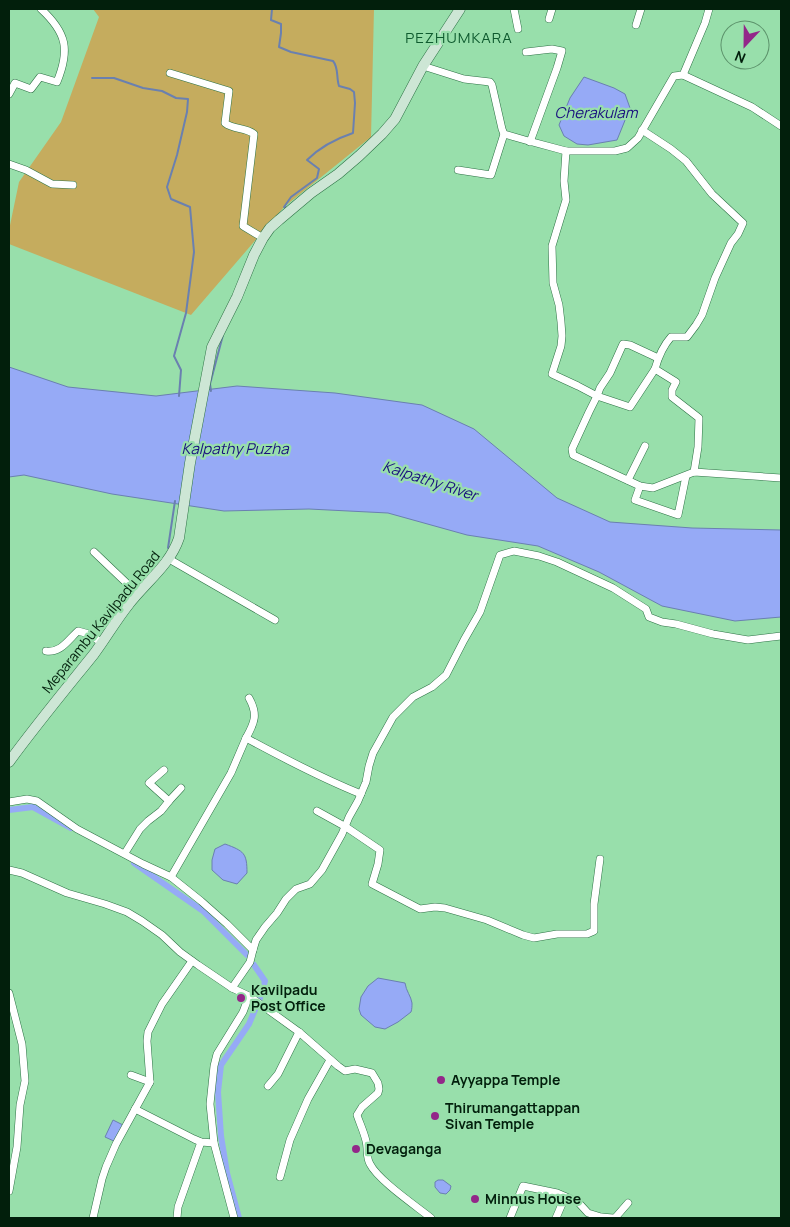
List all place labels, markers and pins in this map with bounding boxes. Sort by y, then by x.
place label: Kavilpadu Post Office [251,980,326,1015]
marker: Kavilpadu Post Office [235,992,247,1004]
place label: Ayyappa Temple [451,1070,560,1089]
marker: Ayyappa Temple [435,1074,447,1086]
place label: Thirumangattappan Sivan Temple [445,1098,580,1133]
marker: Thirumangattappan Sivan Temple [429,1110,441,1122]
place label: Devaganga [366,1139,441,1158]
marker: Devaganga [350,1143,362,1155]
place label: Minnus House [485,1189,581,1208]
marker: Minnus House [469,1193,481,1205]

